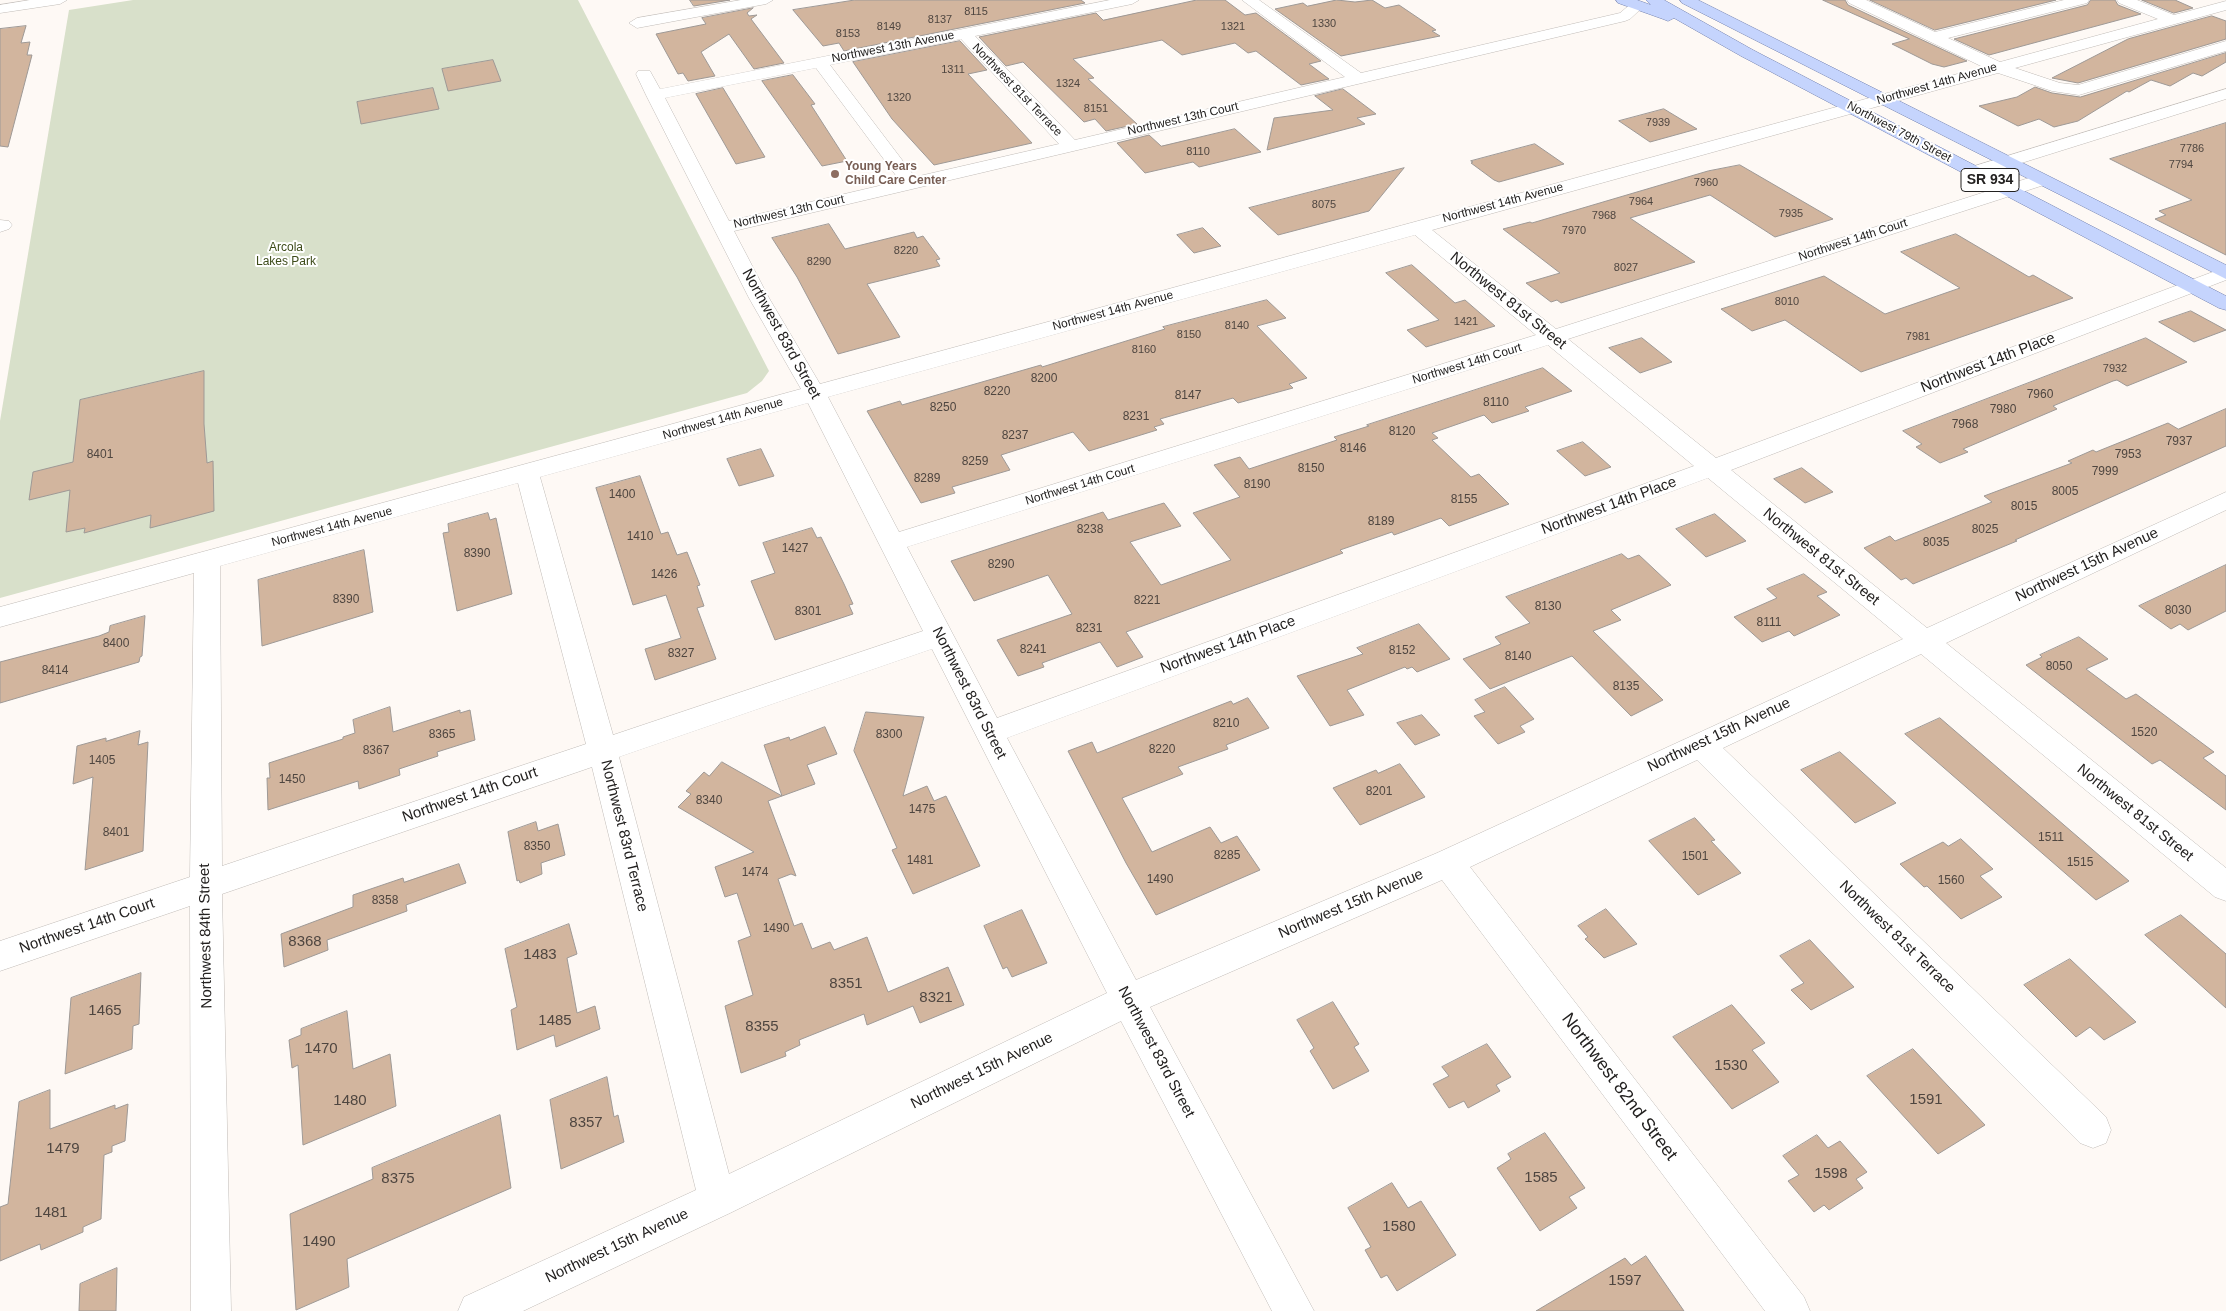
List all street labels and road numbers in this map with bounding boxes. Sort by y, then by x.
street label: Northwest 13th Avenue [831,28,955,66]
street label: Northwest 81st Terrace [969,41,1065,139]
street label: Northwest 14th Avenue [1875,60,1999,108]
street label: Northwest 79th Street [1844,98,1954,166]
street label: Northwest 13th Court [1126,99,1240,139]
road number: SR 934 [1961,168,2019,192]
street label: Northwest 14th Avenue [1441,180,1565,226]
street label: Northwest 13th Court [732,192,846,232]
street label: Northwest 14th Court [1797,216,1909,264]
street label: Northwest 81st Street [1446,249,1570,353]
street label: Northwest 83rd Street [738,266,824,402]
street label: Northwest 14th Avenue [1051,288,1175,334]
street label: Northwest 14th Place [1918,329,2058,397]
street label: Northwest 14th Court [1411,341,1523,387]
street label: Northwest 14th Avenue [661,395,785,443]
street label: Northwest 14th Court [1024,462,1136,508]
street label: Northwest 14th Place [1539,473,1679,539]
street label: Northwest 14th Avenue [270,504,394,550]
street label: Northwest 81st Street [1759,505,1883,609]
street label: Northwest 15th Avenue [2013,524,2161,606]
street label: Northwest 14th Place [1158,612,1298,678]
street label: Northwest 83rd Street [928,624,1010,762]
street label: Northwest 15th Avenue [1645,694,1793,776]
street label: Northwest 83rd Terrace [596,758,652,914]
street label: Northwest 81st Street [2073,761,2197,865]
street label: Northwest 14th Court [400,763,540,827]
street label: Northwest 84th Street [196,863,216,1009]
street label: Northwest 15th Avenue [1276,865,1426,943]
street label: Northwest 81st Terrace [1835,877,1959,997]
street label: Northwest 14th Court [17,894,157,958]
street label: Northwest 83rd Street [1114,983,1198,1121]
street label: Northwest 82nd Street [1556,1009,1682,1165]
street label: Northwest 15th Avenue [908,1029,1056,1113]
street label: Northwest 15th Avenue [543,1205,691,1287]

